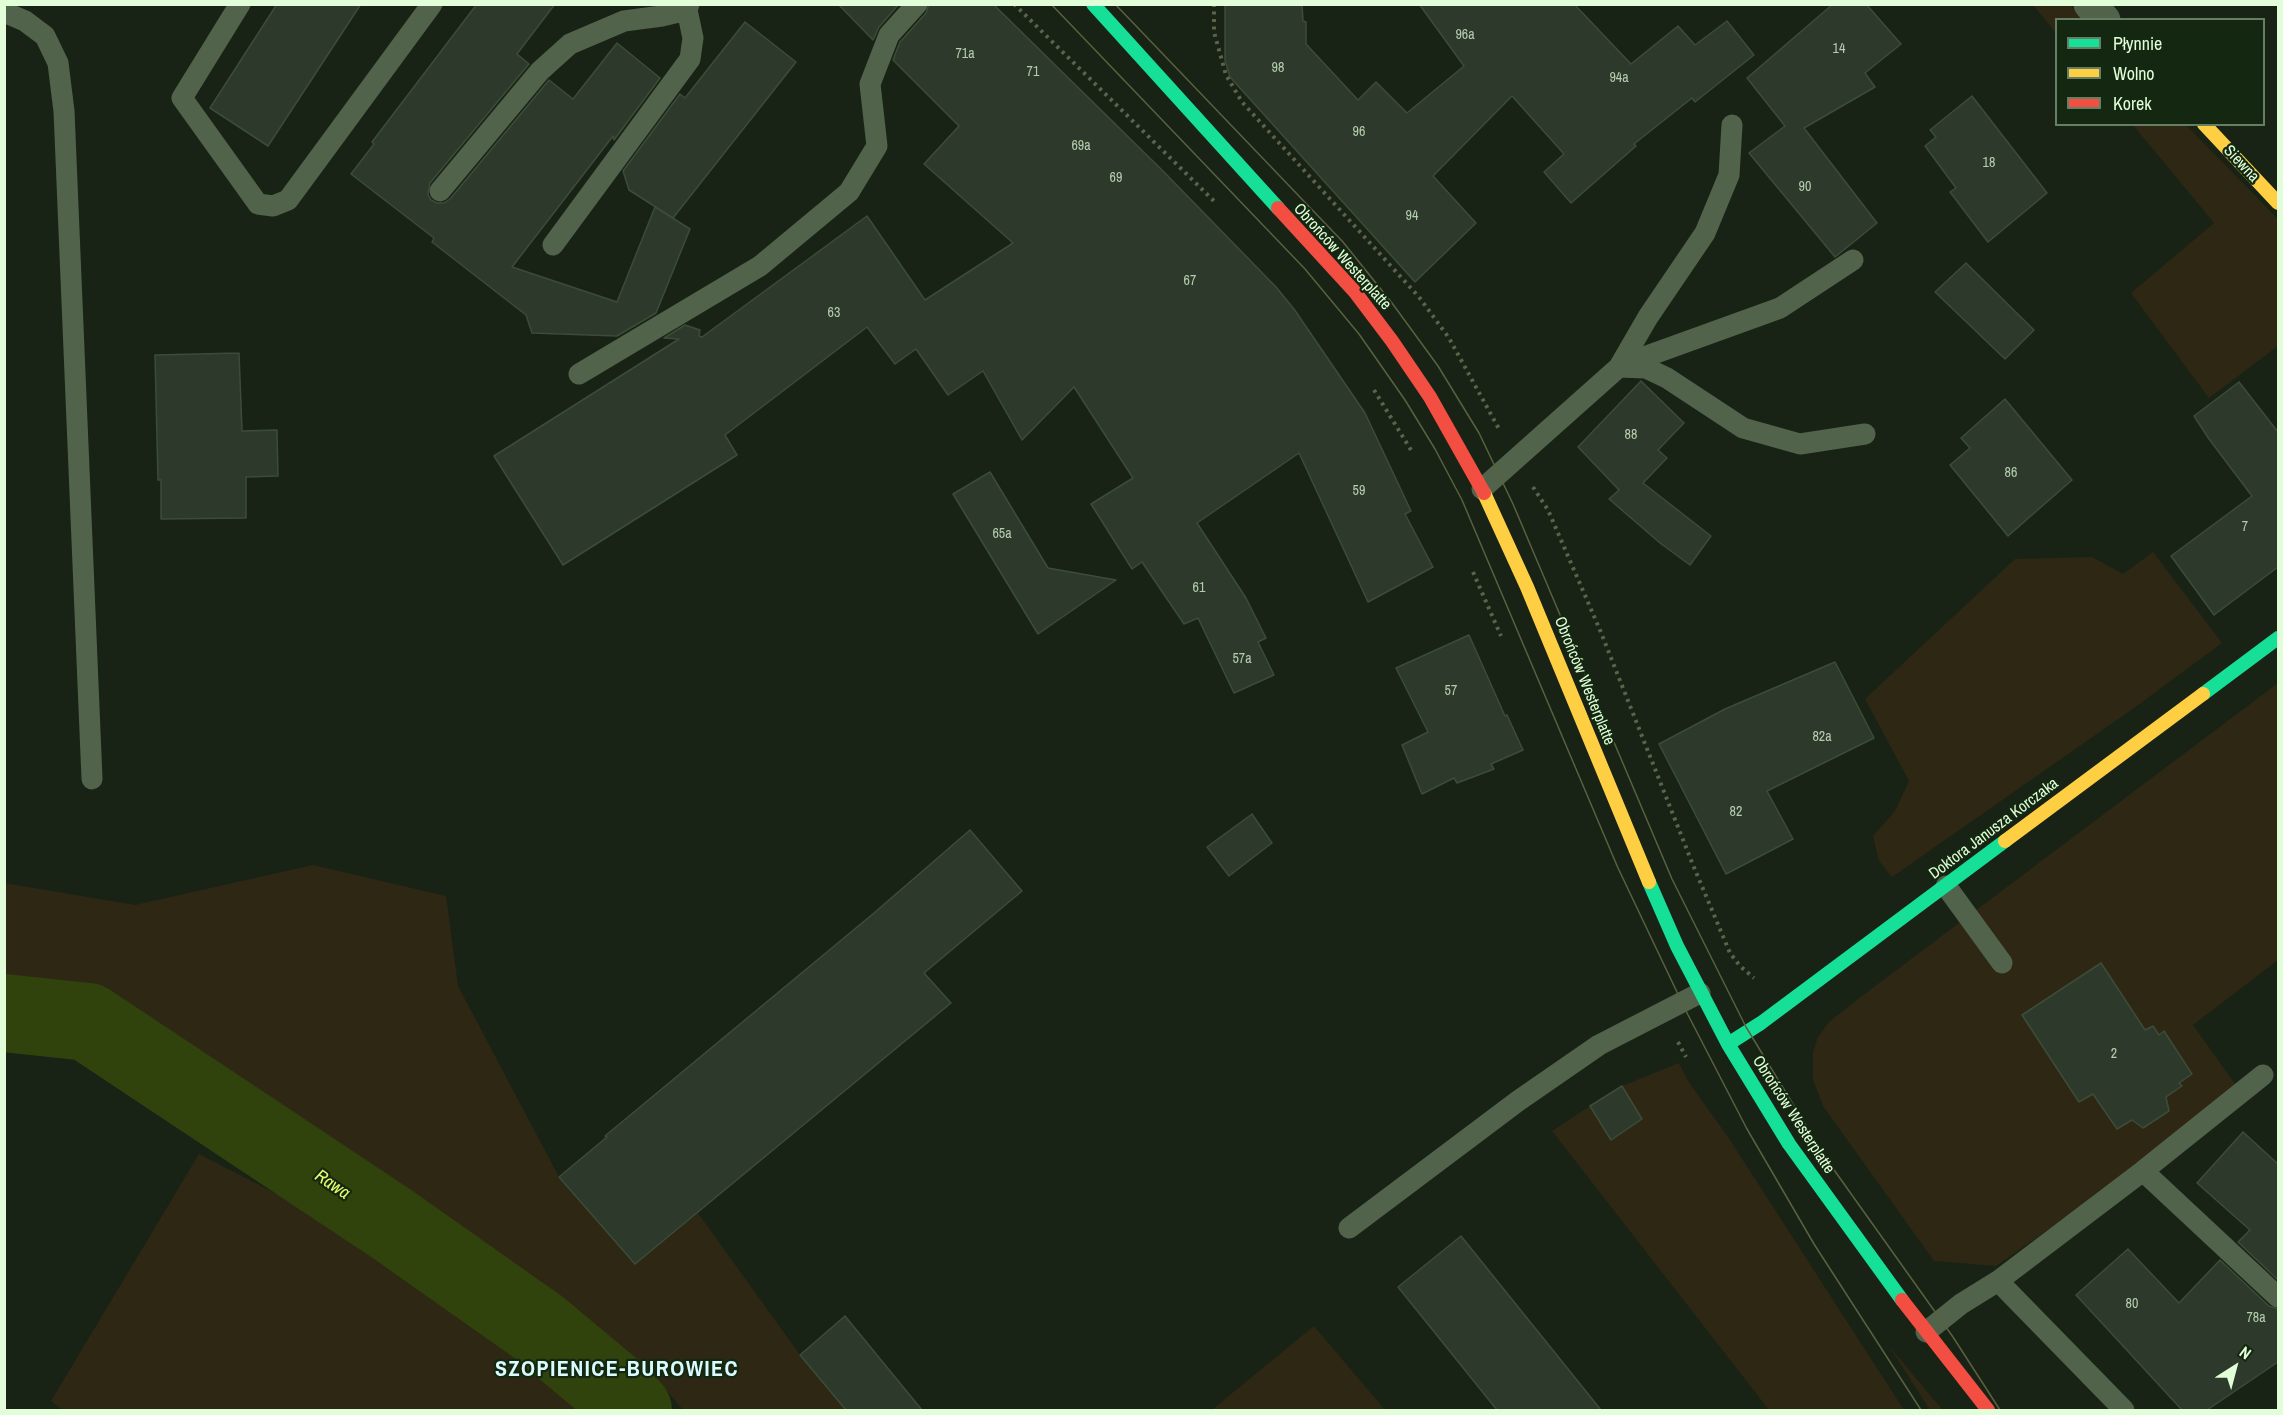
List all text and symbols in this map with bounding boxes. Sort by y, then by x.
legend [2055,18,2265,126]
house number: 96a [1455,27,1475,43]
text: Płynnie [2113,31,2162,56]
house number: 14 [1833,41,1845,57]
house number: 71a [955,46,975,62]
house number: 98 [1272,60,1284,76]
text: Wolno [2113,61,2155,86]
house number: 71 [1027,64,1039,80]
house number: 94a [1609,70,1629,86]
text: Korek [2113,91,2152,116]
house number: 96 [1353,124,1365,140]
house number: 69a [1071,138,1091,154]
street label: Siewna [2219,141,2263,187]
house number: 18 [1983,155,1995,171]
house number: 69 [1110,170,1122,186]
house number: 90 [1799,179,1811,195]
street label: Obrońców Westerplatte [1289,200,1395,314]
house number: 94 [1406,208,1418,224]
house number: 67 [1184,273,1196,289]
house number: 63 [828,305,840,321]
house number: 88 [1625,427,1637,443]
house number: 86 [2005,465,2017,481]
house number: 59 [1353,483,1365,499]
house number: 7 [2242,519,2248,535]
house number: 65a [992,526,1012,542]
house number: 61 [1193,580,1205,596]
street label: Obrońców Westerplatte [1549,614,1619,748]
house number: 57a [1232,651,1252,667]
house number: 57 [1445,683,1457,699]
house number: 82a [1812,729,1832,745]
street label: Doktora Janusza Korczaka [1926,774,2062,884]
house number: 82 [1730,804,1742,820]
house number: 2 [2111,1046,2117,1062]
street label: Obrońców Westerplatte [1748,1052,1838,1178]
water label: Rawa [310,1165,354,1205]
house number: 80 [2126,1296,2138,1312]
house number: 78a [2246,1310,2266,1326]
north arrow [2205,1337,2265,1397]
text: N [2235,1341,2256,1364]
district label: SZOPIENICE-BUROWIEC [495,1357,739,1383]

